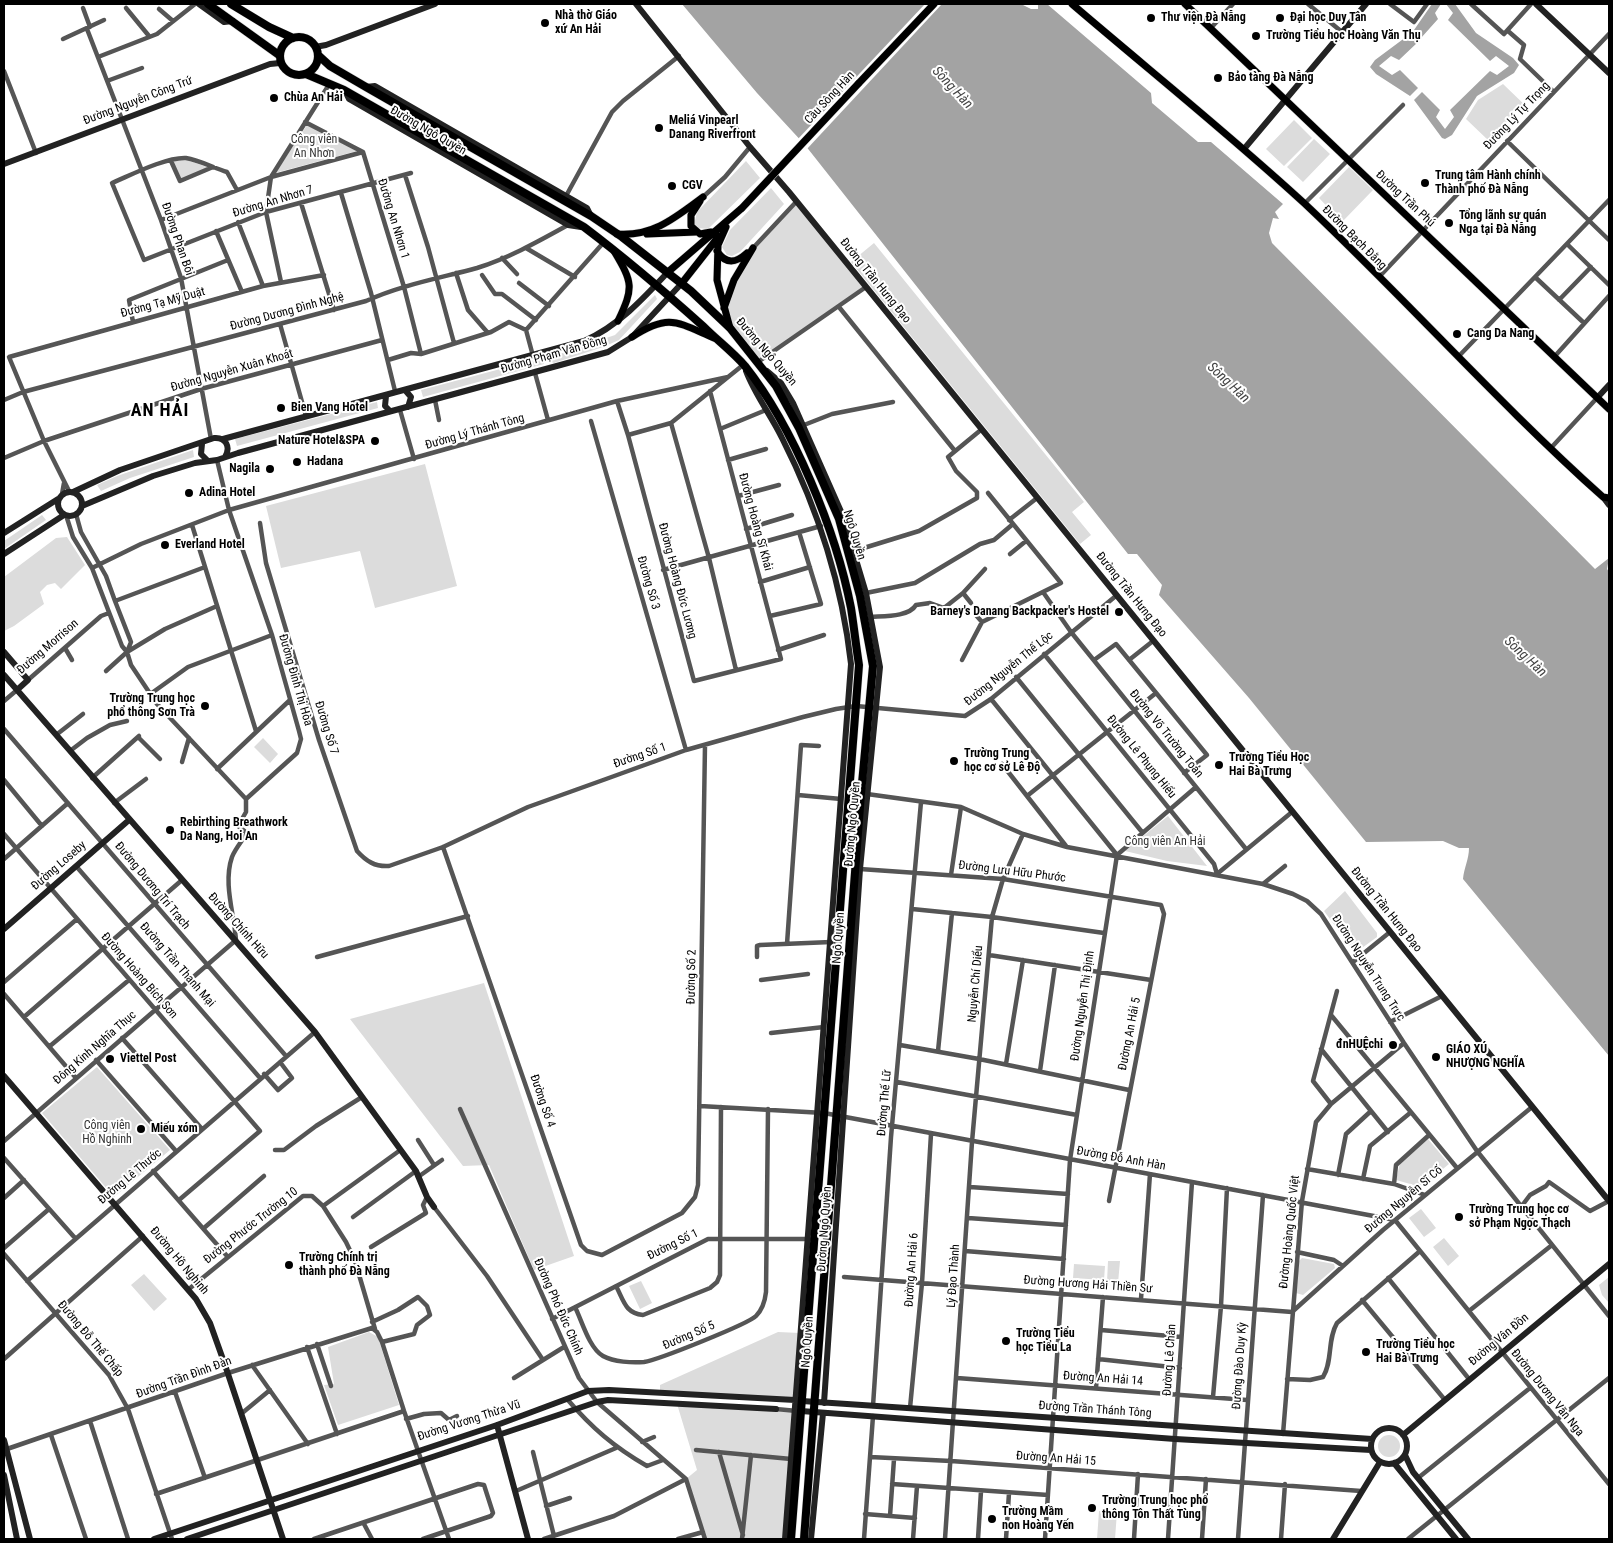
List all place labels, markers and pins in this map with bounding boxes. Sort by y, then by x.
place label: Nhà thờ Giáo xứ An Hải [555,9,617,37]
place label: Thư viện Đà Nẵng [1161,11,1246,25]
place label: Đại học Duy Tân [1290,11,1366,25]
marker: Thư viện Đà Nẵng [1145,12,1157,24]
marker: Đại học Duy Tân [1274,12,1286,24]
marker: Nhà thờ Giáo xứ An Hải [539,17,551,29]
place label: Trường Tiểu học Hoàng Văn Thụ [1266,29,1421,43]
marker: Trường Tiểu học Hoàng Văn Thụ [1250,30,1262,42]
place label: Bảo tàng Đà Nẵng [1228,71,1313,85]
marker: Bảo tàng Đà Nẵng [1212,72,1224,84]
place label: Chùa An Hải [284,91,343,105]
marker: Chùa An Hải [268,92,280,104]
place label: Meliá Vinpearl Danang Riverfront [669,114,756,142]
marker: Meliá Vinpearl Danang Riverfront [653,122,665,134]
place label: Trung tâm Hành chính Thành phố Đà Nẵng [1435,169,1541,197]
marker: Trung tâm Hành chính Thành phố Đà Nẵng [1419,177,1431,189]
place label: CGV [682,179,703,193]
marker: CGV [666,180,678,192]
place label: Tổng lãnh sự quán Nga tại Đà Nẵng [1459,209,1546,237]
marker: Tổng lãnh sự quán Nga tại Đà Nẵng [1443,217,1455,229]
place label: Cang Da Nang [1467,327,1534,341]
marker: Cang Da Nang [1451,328,1463,340]
place label: Bien Vang Hotel [291,401,368,415]
marker: Bien Vang Hotel [275,402,287,414]
place label: Nature Hotel&SPA [278,434,365,448]
marker: Nature Hotel&SPA [369,435,381,447]
place label: Hadana [307,455,343,469]
marker: Hadana [291,456,303,468]
place label: Nagila [229,462,260,476]
marker: Nagila [264,463,276,475]
place label: Adina Hotel [199,486,255,500]
marker: Adina Hotel [183,487,195,499]
place label: Everland Hotel [175,538,245,552]
marker: Everland Hotel [159,539,171,551]
place label: Barney's Danang Backpacker's Hostel [930,605,1109,619]
marker: Barney's Danang Backpacker's Hostel [1113,606,1125,618]
place label: Trường Trung học phổ thông Sơn Trà [107,692,195,720]
marker: Trường Trung học phổ thông Sơn Trà [199,700,211,712]
place label: Trường Trung học cơ sở Lê Độ [964,747,1040,775]
place label: Trường Tiểu Học Hai Bà Trưng [1229,751,1309,779]
marker: Trường Trung học cơ sở Lê Độ [948,755,960,767]
marker: Trường Tiểu Học Hai Bà Trưng [1213,759,1225,771]
place label: Rebirthing Breathwork Da Nang, Hoi An [180,816,288,844]
marker: Rebirthing Breathwork Da Nang, Hoi An [164,824,176,836]
place label: đnHUỆchi [1336,1038,1383,1052]
marker: đnHUỆchi [1387,1039,1399,1051]
place label: GIÁO XÚ NHƯỢNG NGHĨA [1446,1043,1525,1071]
marker: GIÁO XÚ NHƯỢNG NGHĨA [1430,1051,1442,1063]
place label: Viettel Post [120,1052,176,1066]
marker: Viettel Post [104,1053,116,1065]
place label: Miếu xóm [151,1122,198,1136]
marker: Miếu xóm [135,1123,147,1135]
place label: Trường Trung học cơ sở Phạm Ngọc Thạch [1469,1203,1571,1231]
marker: Trường Trung học cơ sở Phạm Ngọc Thạch [1453,1211,1465,1223]
place label: Trường Chính trị thành phố Đà Nẵng [299,1251,390,1279]
marker: Trường Chính trị thành phố Đà Nẵng [283,1259,295,1271]
place label: Trường Tiểu học Tiểu La [1016,1327,1075,1355]
marker: Trường Tiểu học Tiểu La [1000,1335,1012,1347]
place label: Trường Tiểu học Hai Bà Trưng [1376,1338,1455,1366]
marker: Trường Tiểu học Hai Bà Trưng [1360,1346,1372,1358]
place label: Trường Trung học phổ thông Tôn Thất Tùng [1102,1494,1208,1522]
marker: Trường Trung học phổ thông Tôn Thất Tùng [1086,1502,1098,1514]
place label: Trường Mầm non Hoàng Yến [1002,1505,1074,1533]
marker: Trường Mầm non Hoàng Yến [986,1513,998,1525]

